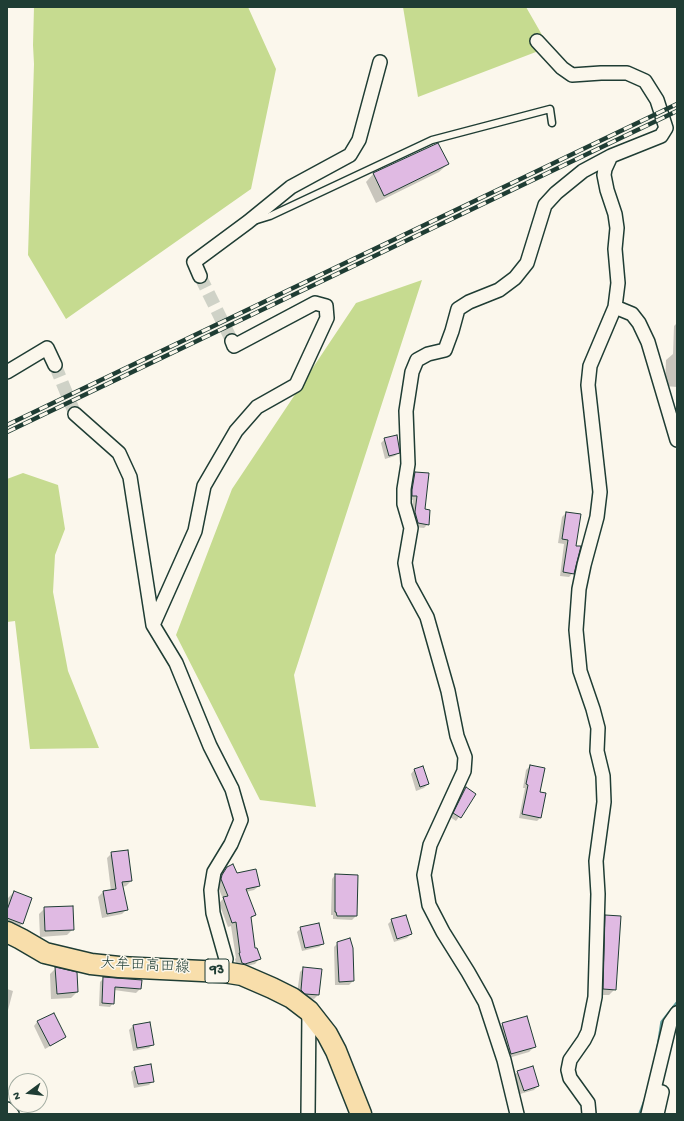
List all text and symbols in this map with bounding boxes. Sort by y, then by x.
street label: 大牟田高田線 [100,956,190,978]
road number: 93 [205,959,229,983]
north arrow [8,1073,48,1113]
text: N [11,1091,24,1101]

